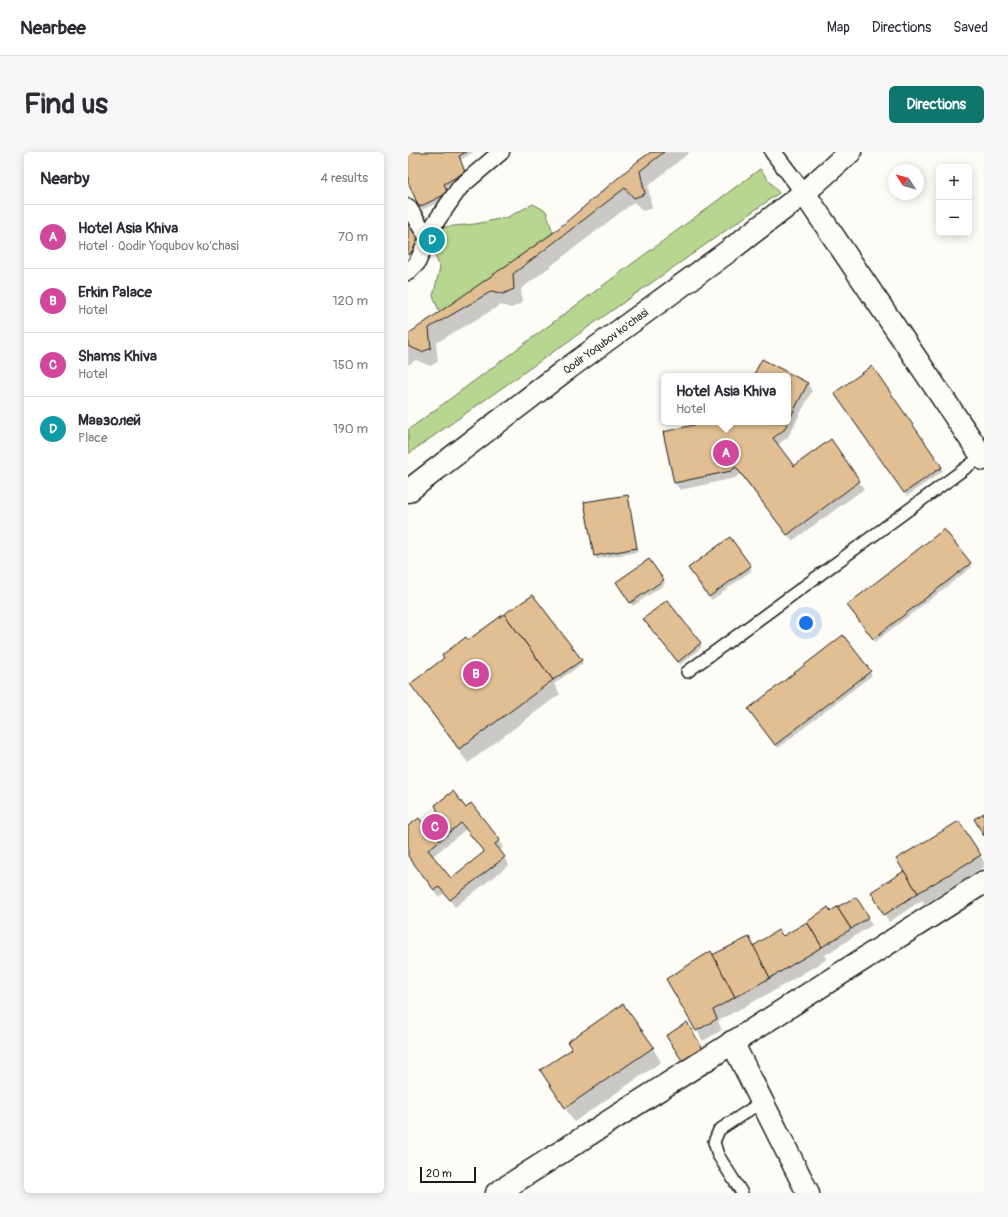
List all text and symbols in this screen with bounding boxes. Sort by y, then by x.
text: Nearbee [20,16,86,40]
text: Map [827,19,850,36]
text: Directions [872,19,931,36]
text: Saved [953,19,988,36]
button: Directions [889,86,984,123]
text: Find us [24,87,108,122]
north arrow [888,164,924,200]
map controls [936,164,972,236]
button: + [936,164,972,200]
text: Nearby [40,168,89,189]
text: 4 results [321,170,368,186]
button: − [936,200,972,236]
text: Hotel Asia Khiva [78,219,178,238]
pin: D [419,225,445,255]
text: A [49,229,57,245]
text: 70 m [338,229,368,245]
text: Hotel · Qodir Yoqubov ko'chasi [78,238,239,254]
text: Erkin Palace [78,283,152,302]
text: B [49,293,57,309]
text: 120 m [332,293,368,309]
text: Hotel [78,302,108,318]
street label: Qodir Yoqubov ko'chasi [560,305,651,376]
text: Shams Khiva [78,347,157,366]
text: C [49,357,57,373]
text: 150 m [333,357,368,373]
text: Hotel [78,366,108,382]
popup [661,373,791,425]
text: Hotel Asia Khiva [676,382,776,401]
text: Hotel [676,401,706,417]
text: Мавзолей [78,411,141,430]
text: D [49,421,57,437]
text: 190 m [333,421,368,437]
text: Place [78,430,107,446]
pin: A [713,438,739,468]
your location [796,613,816,633]
pin: B [463,659,489,689]
pin: C [422,812,448,842]
scale bar [420,1165,476,1184]
text: 20 m [426,1167,452,1180]

